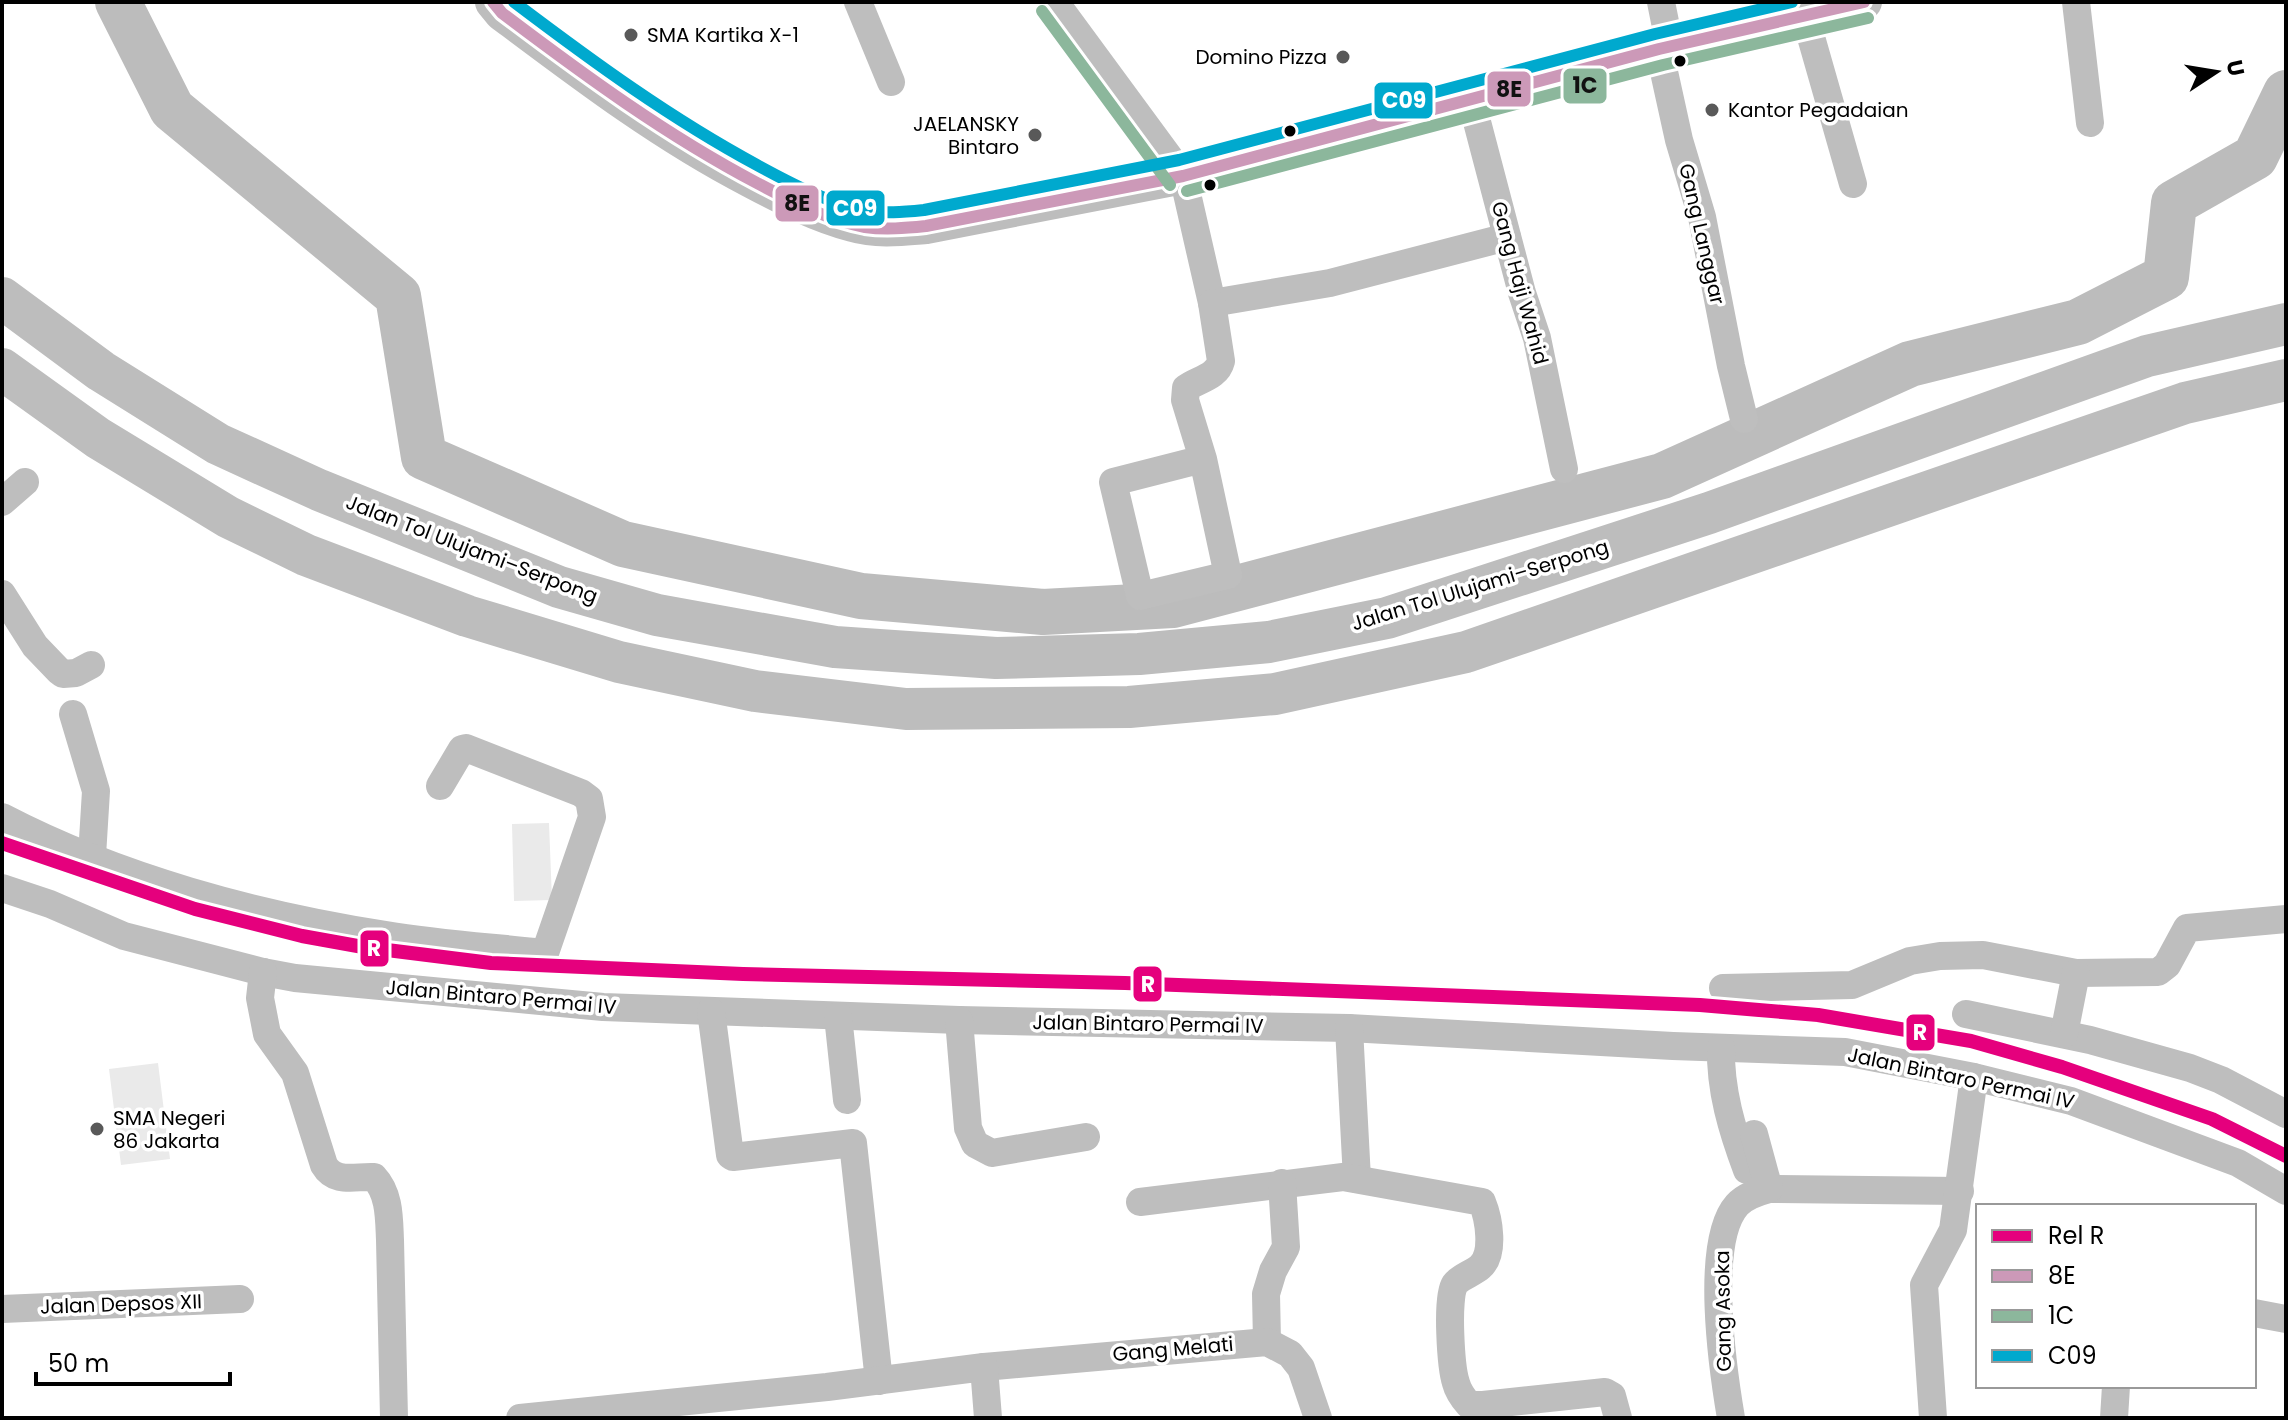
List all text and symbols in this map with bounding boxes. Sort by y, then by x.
place label: SMA Kartika X-1 [647,21,799,49]
marker: SMA Kartika X-1 [622,26,640,44]
north arrow [2176,32,2256,112]
place label: Domino Pizza [1195,43,1327,71]
marker: Domino Pizza [1334,48,1352,66]
unlabelled marker [1672,53,1688,69]
text: U [2218,57,2252,79]
line badge: 1C [1562,67,1608,105]
line badge: 8E [1486,70,1532,108]
text: 1C [1572,70,1598,101]
text: 8E [1496,74,1522,105]
line badge: C09 [1373,81,1434,120]
text: C09 [1382,85,1426,116]
place label: Kantor Pegadaian [1728,96,1908,124]
marker: Kantor Pegadaian [1703,101,1721,119]
place label: JAELANSKY Bintaro [913,110,1019,161]
unlabelled marker [1282,123,1298,139]
marker: JAELANSKY Bintaro [1026,126,1044,144]
street label: Gang Langgar [1672,161,1732,307]
unlabelled marker [1202,177,1218,193]
line badge: 8E [774,184,820,223]
text: 8E [784,188,810,219]
line badge: C09 [825,189,886,227]
text: C09 [833,193,877,224]
street label: Gang Haji Wahid [1485,198,1555,368]
street label: Jalan Tol Ulujami–Serpong [342,488,602,610]
street label: Jalan Tol Ulujami–Serpong [1348,532,1612,638]
line badge: R [359,929,390,968]
text: R [367,933,381,964]
line badge: R [1132,965,1163,1003]
text: R [1141,969,1155,1000]
street label: Jalan Bintaro Permai IV [385,973,618,1021]
street label: Jalan Bintaro Permai IV [1032,1008,1264,1040]
line badge: R [1905,1013,1936,1052]
text: R [1913,1017,1927,1048]
street label: Jalan Bintaro Permai IV [1845,1040,2078,1116]
place label: SMA Negeri 86 Jakarta [113,1104,226,1155]
marker: SMA Negeri 86 Jakarta [88,1120,106,1138]
legend [1976,1204,2256,1388]
text: Rel R [2048,1219,2104,1252]
street label: Gang Asoka [1708,1250,1738,1372]
text: 8E [2048,1259,2075,1292]
street label: Jalan Depsos XII [40,1287,202,1321]
text: 1C [2048,1299,2074,1332]
street label: Gang Melati [1112,1330,1234,1368]
scale bar [36,1336,230,1386]
text: C09 [2048,1339,2097,1372]
text: 50 m [48,1347,109,1380]

